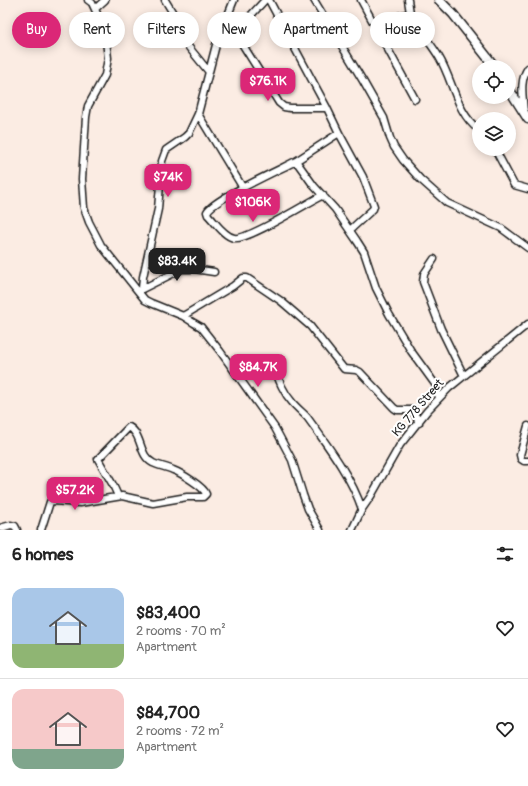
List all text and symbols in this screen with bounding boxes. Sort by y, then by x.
chip: Buy [12,12,61,48]
chip: Rent [69,12,125,48]
chip: Filters [133,12,199,48]
chip: New [207,12,261,48]
chip: Apartment [269,12,362,48]
chip: House [370,12,435,48]
map controls [472,60,516,156]
button: locate [472,60,516,104]
pin: $76.1K [235,68,301,102]
text: $76.1K [249,73,287,89]
button: layers [472,112,516,156]
pin: $74K [144,164,192,198]
text: $74K [153,169,183,185]
pin: $106K [225,189,281,223]
text: $106K [235,194,271,210]
pin: $83.4K [144,248,210,282]
text: $83.4K [157,253,197,269]
pin: $84.7K [225,354,291,388]
text: $84.7K [239,359,277,375]
street label: KG 778 Street [389,376,447,440]
pin: $57.2K [42,477,108,511]
text: $57.2K [56,482,94,498]
icon: filters [494,543,516,565]
text: 6 homes [12,544,73,565]
text: $83,400 [136,602,201,623]
icon: home [44,604,92,652]
icon: heart [494,617,516,639]
text: 2 rooms · 70 m² [136,623,226,639]
text: Apartment [136,639,197,655]
text: $84,700 [136,702,200,723]
icon: home [44,705,92,753]
icon: heart [494,718,516,740]
text: 2 rooms · 72 m² [136,723,224,739]
text: Apartment [136,739,197,755]

